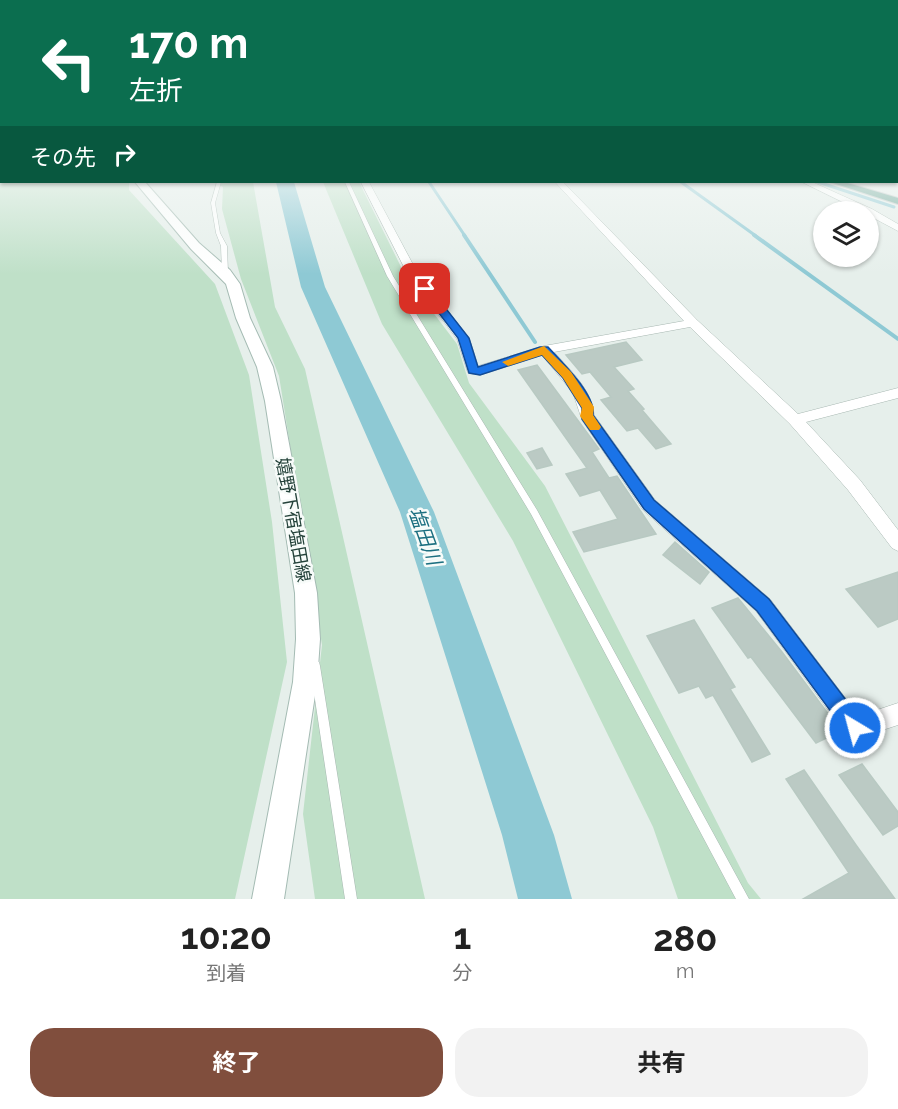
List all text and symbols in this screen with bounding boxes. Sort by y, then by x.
text: 170 m [129,19,248,68]
icon: left [30,24,108,102]
text: 左折 [129,75,183,106]
icon: right [108,138,141,171]
text: その先 [30,144,96,170]
map controls [813,201,879,267]
button: layers [813,201,879,267]
pin [399,263,450,314]
icon: arrive [408,272,441,305]
street label: 嬉野下宿塩田線 [272,456,315,584]
water label: 塩田川 [403,504,447,570]
position arrow [823,696,887,760]
text: 10:20 [181,915,272,957]
text: 1 [454,915,471,957]
text: 280 [653,917,717,959]
text: m [676,959,694,983]
text: 到着 [206,961,246,985]
text: 分 [453,961,473,985]
button: 終了 [30,1028,443,1097]
button: 共有 [455,1028,868,1097]

